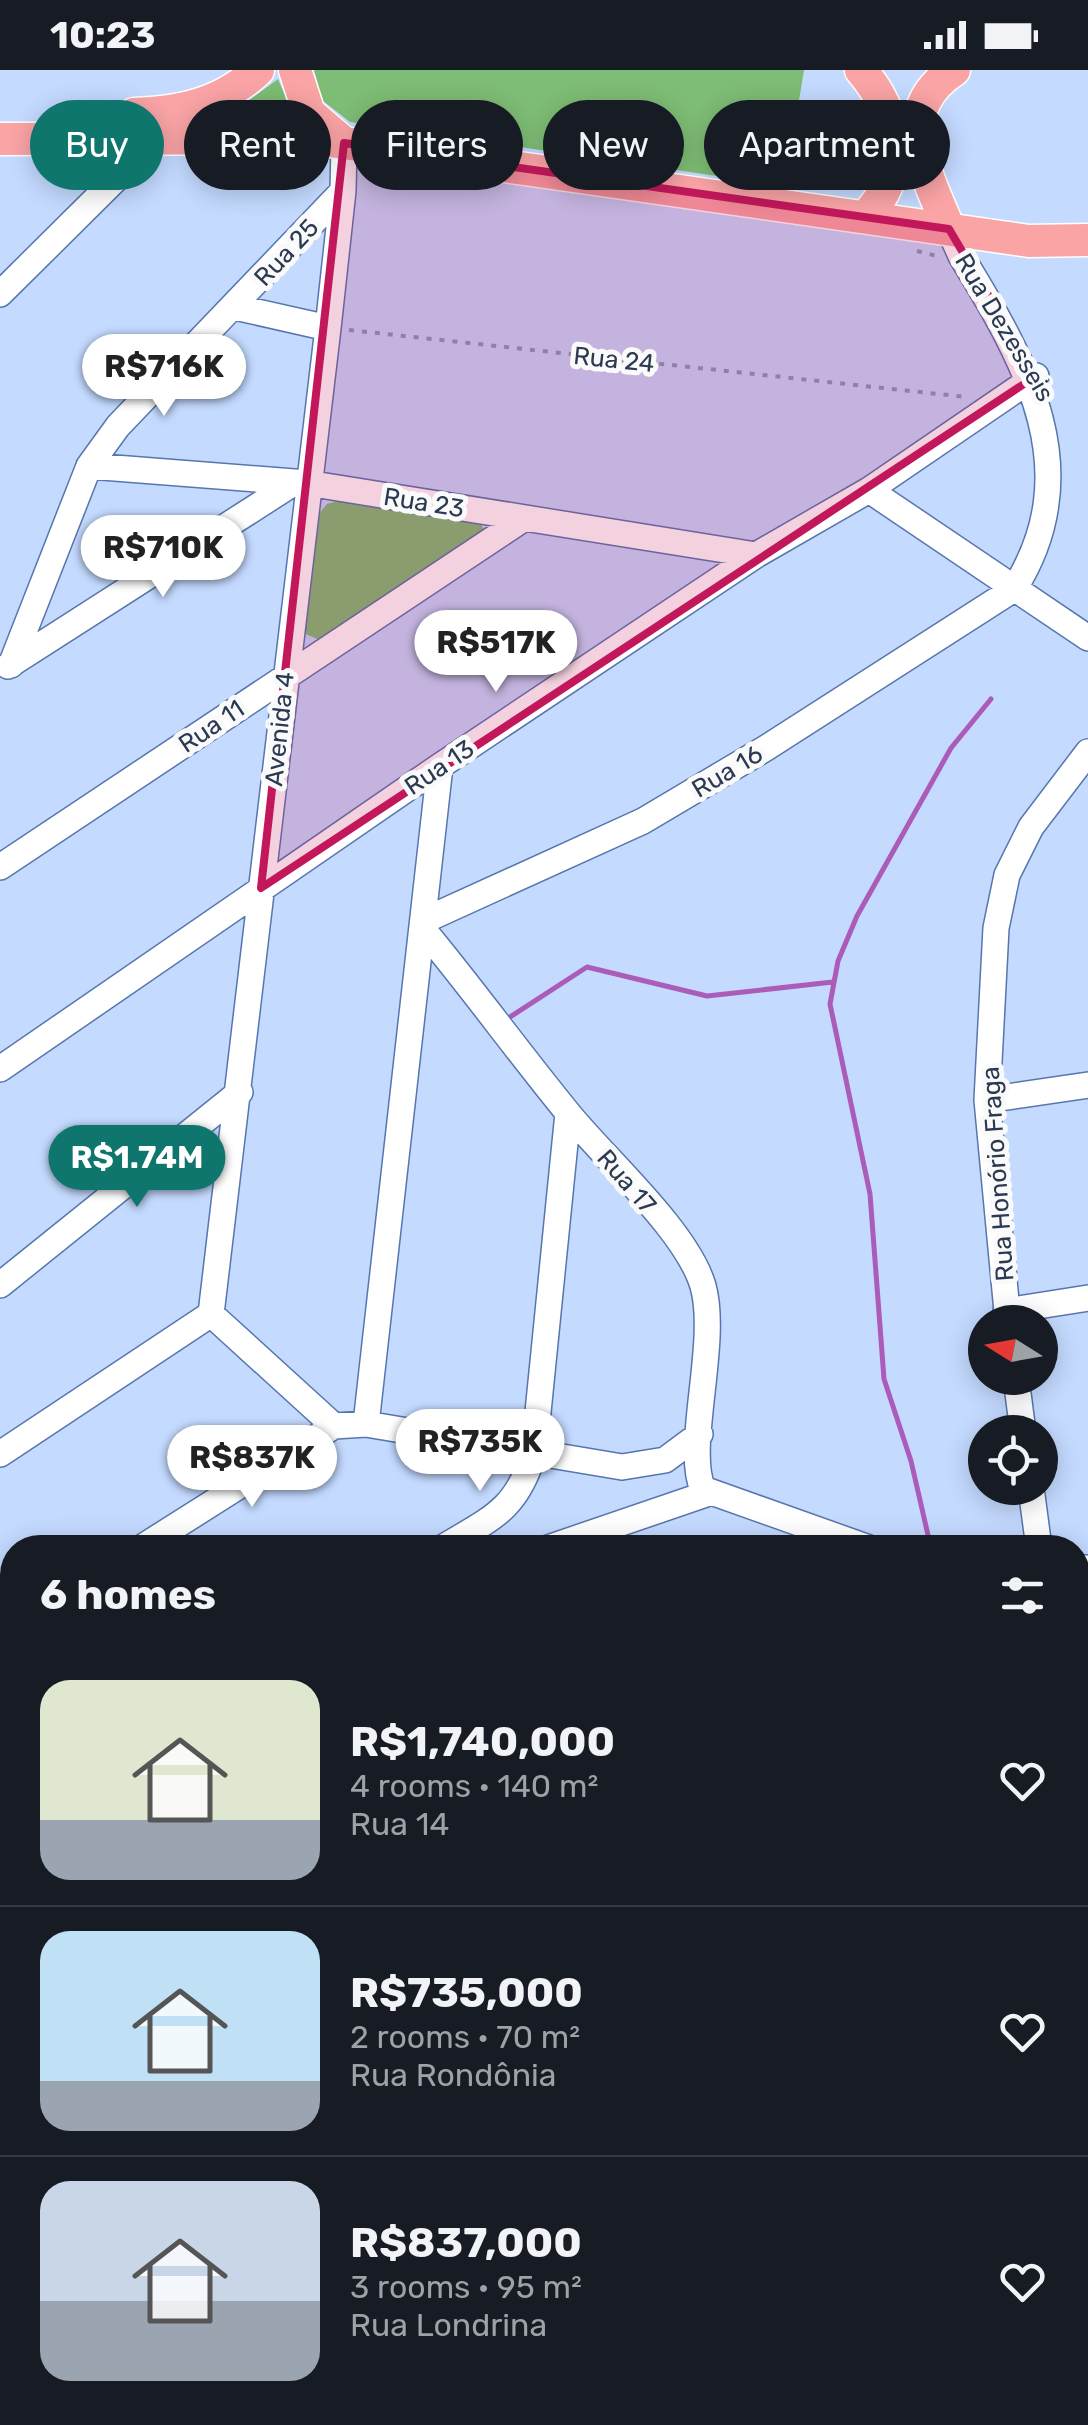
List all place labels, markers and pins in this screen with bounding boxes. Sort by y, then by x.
pin: R$716K [83,334,245,419]
pin: R$710K [82,515,244,600]
pin: R$517K [415,610,577,695]
pin: R$1.74M [45,1125,229,1210]
pin: R$735K [399,1409,561,1494]
pin: R$837K [171,1425,333,1510]

